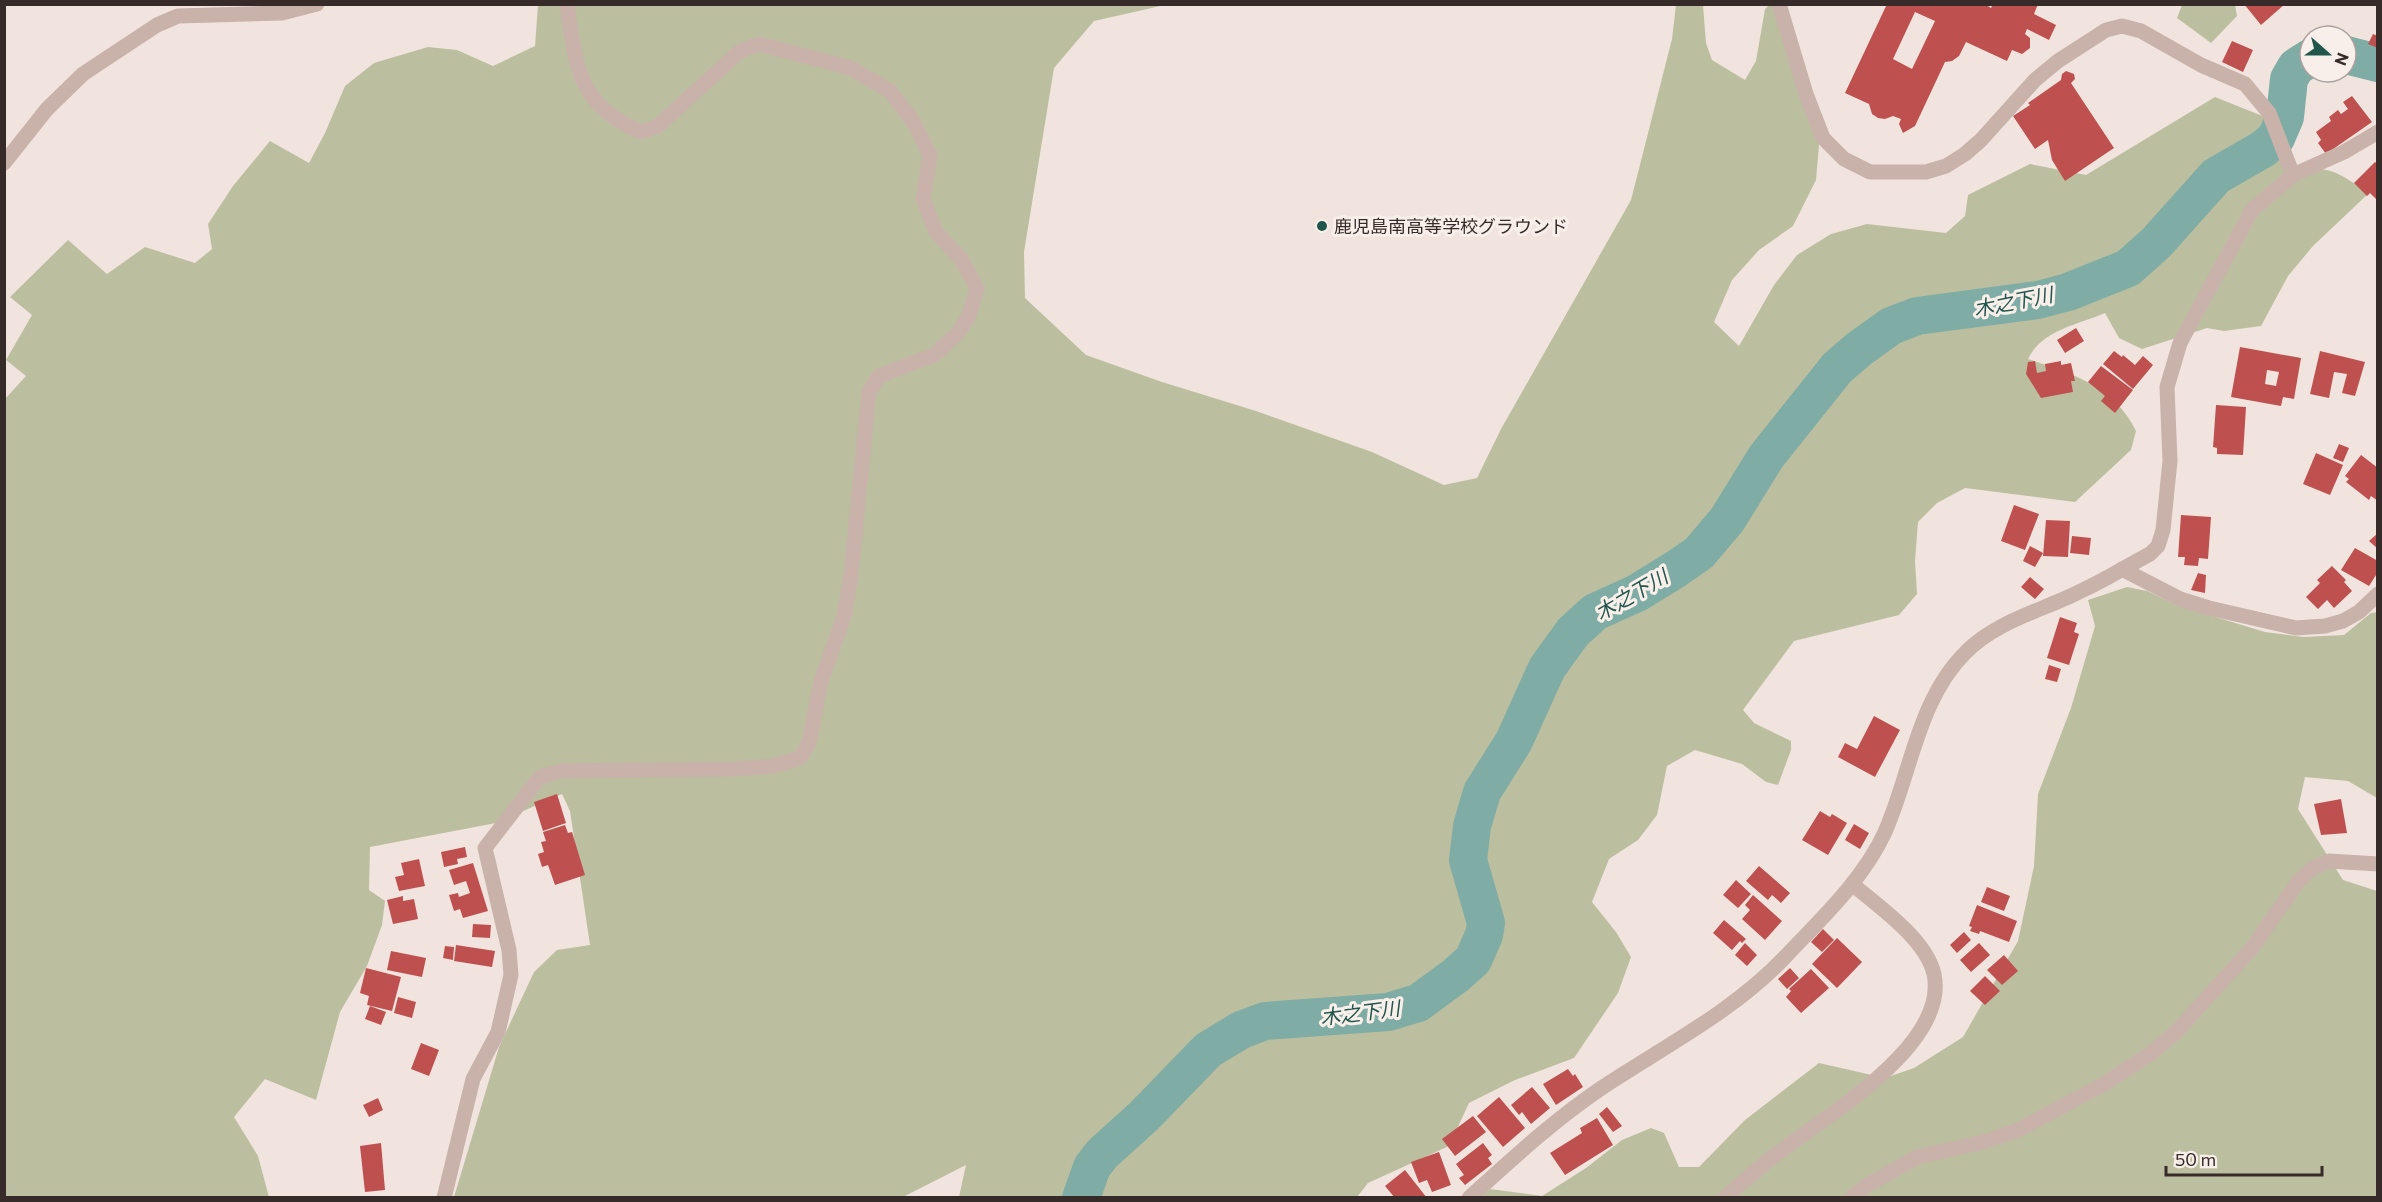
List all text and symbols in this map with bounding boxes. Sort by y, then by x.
north arrow [2298,24,2358,84]
text: N [2331,51,2353,69]
place label: 鹿児島南高等学校グラウンド [1334,215,1568,237]
marker: 鹿児島南高等学校グラウンド [1315,219,1329,233]
water label: 木之下川 [1971,281,2057,320]
water label: 木之下川 [1590,563,1673,624]
water label: 木之下川 [1319,995,1403,1029]
scale bar [2166,1139,2322,1177]
text: 50 m [2175,1148,2216,1170]

